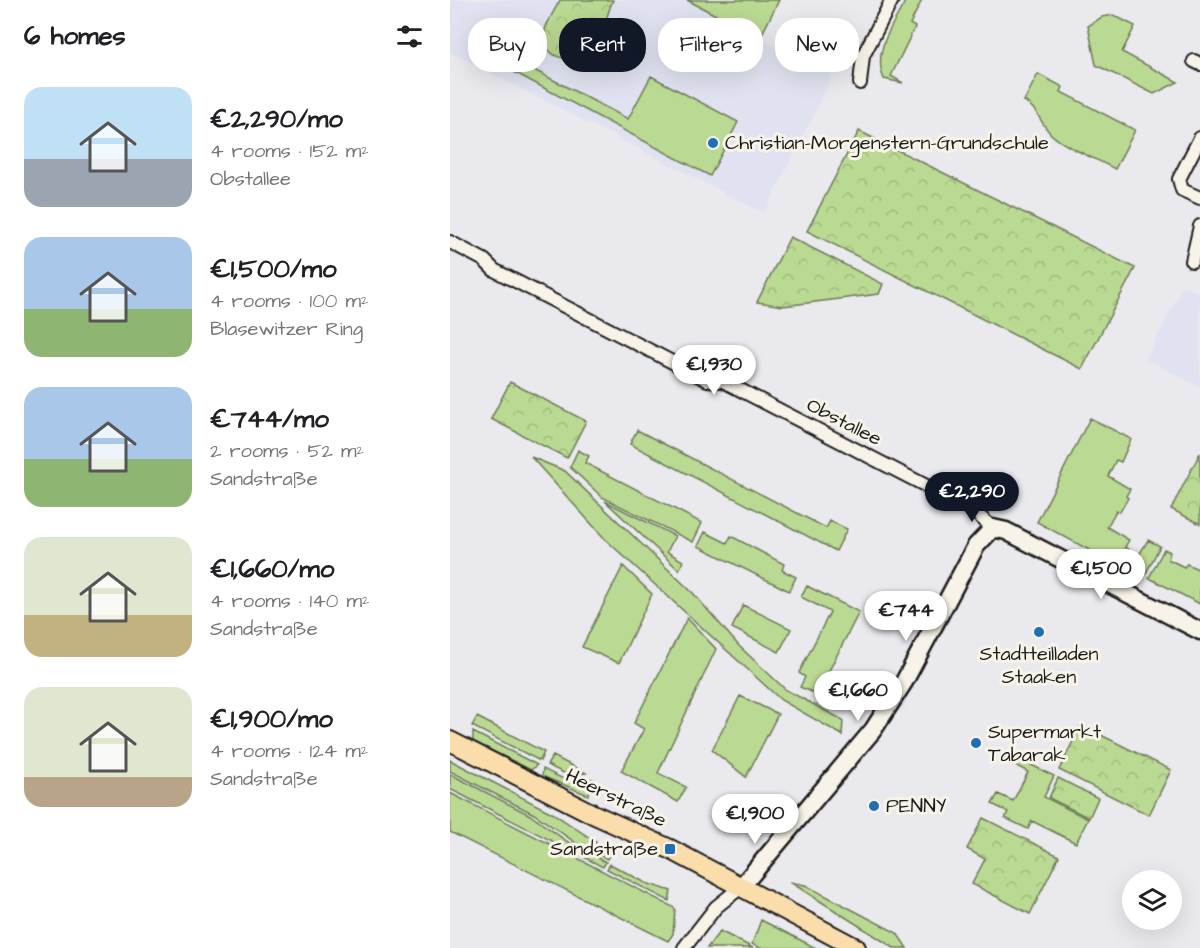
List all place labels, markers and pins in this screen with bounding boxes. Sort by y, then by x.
place label: Christian-Morgenstern-Grundschule [725,129,1049,158]
marker: Christian-Morgenstern-Grundschule [706,136,720,150]
pin: €1,930 [665,345,763,396]
pin: €2,290 [923,472,1021,523]
pin: €1,500 [1052,549,1150,600]
pin: €744 [870,591,942,642]
marker: Stadtteilladen Staaken [1032,625,1046,639]
place label: Stadtteilladen Staaken [980,640,1098,691]
pin: €1,660 [809,671,907,722]
place label: Supermarkt Tabarak [988,718,1101,769]
marker: Supermarkt Tabarak [969,736,983,750]
place label: PENNY [886,792,947,820]
pin: €1,900 [706,794,804,845]
marker: PENNY [867,799,881,813]
place label: Sandstraße [550,835,658,863]
marker: Sandstraße [663,842,677,856]

